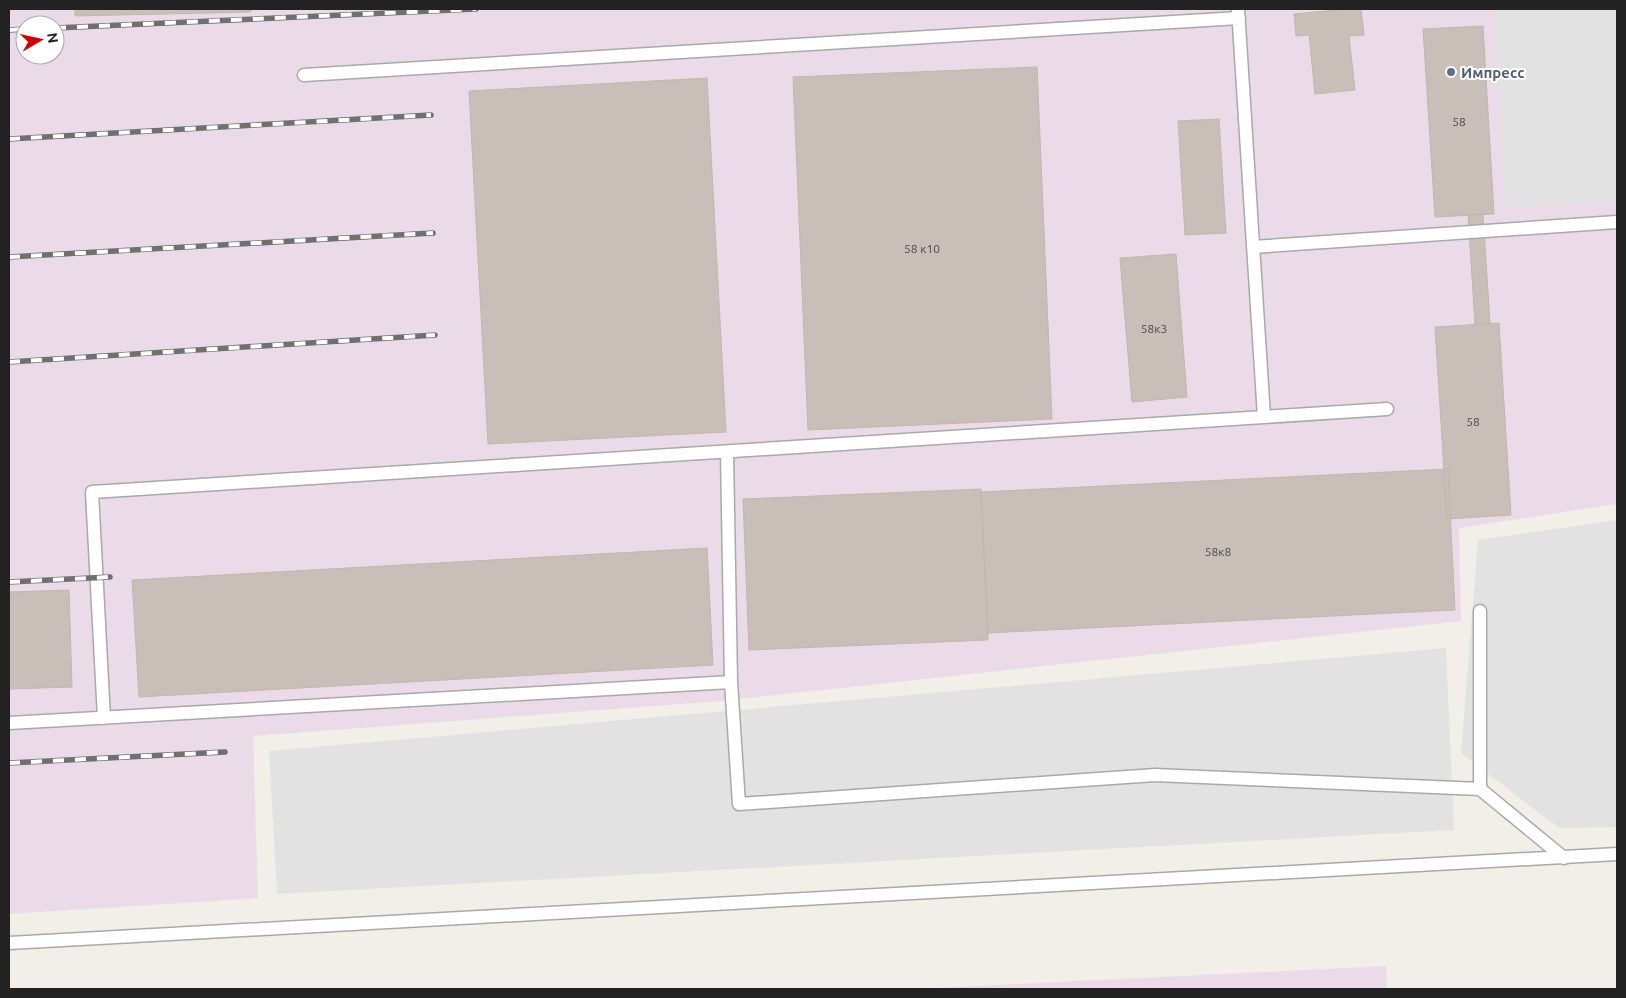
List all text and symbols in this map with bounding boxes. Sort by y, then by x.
north arrow [15,15,65,65]
text: N [44,32,62,44]
place label: Импресс [1461,64,1525,81]
marker: Импресс [1445,66,1457,78]
house number: 58 [1452,115,1466,128]
house number: 58 к10 [904,242,940,255]
house number: 58к3 [1141,322,1167,335]
house number: 58 [1466,415,1480,428]
house number: 58к8 [1205,545,1231,558]

